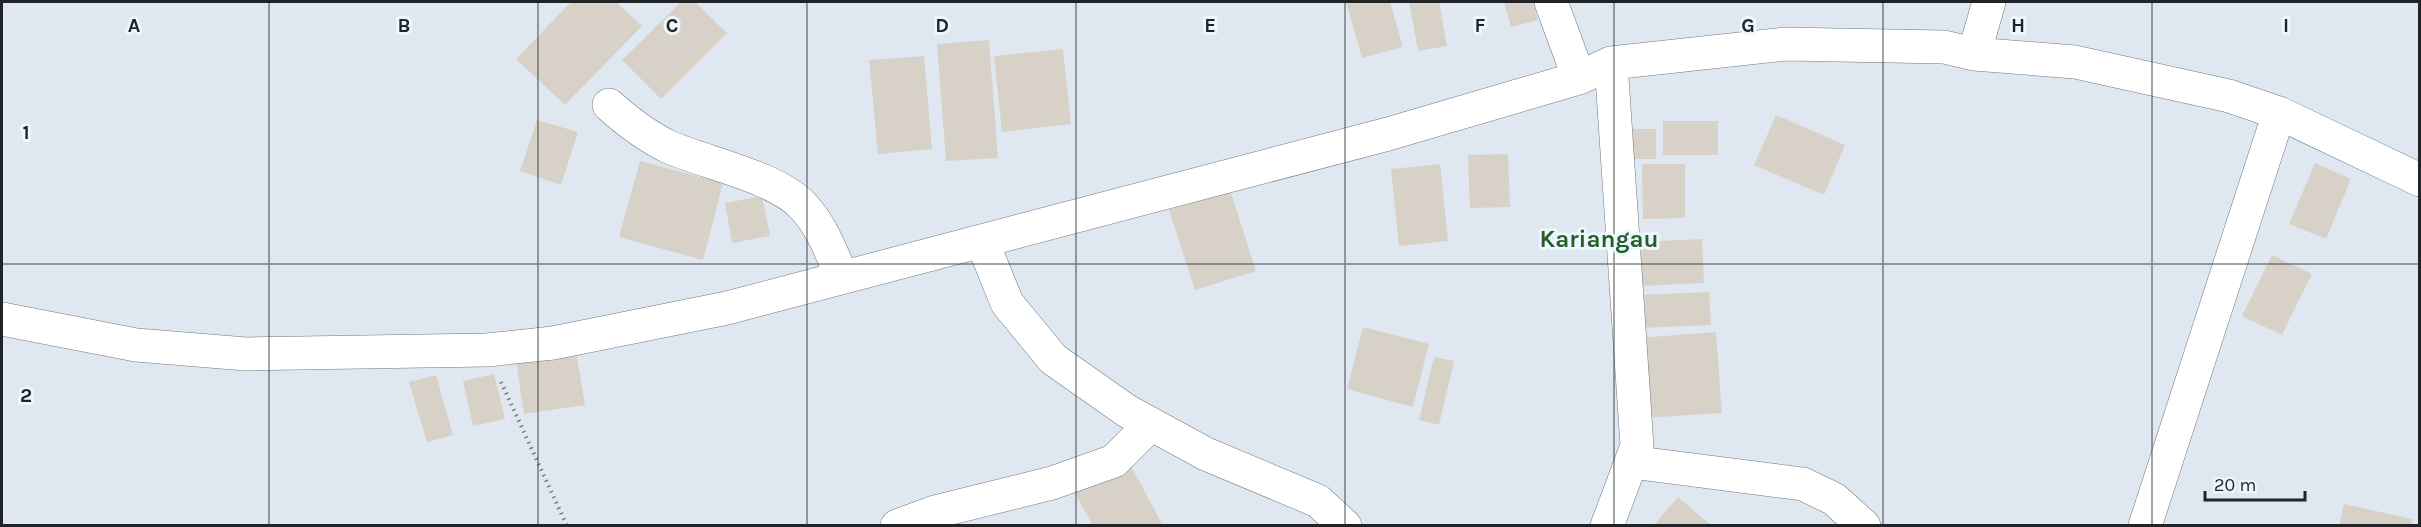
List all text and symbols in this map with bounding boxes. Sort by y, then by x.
text: A [128,14,141,37]
text: B [398,14,410,37]
text: C [666,14,678,37]
text: D [935,14,949,37]
text: E [1204,14,1216,37]
text: F [1475,14,1486,37]
text: G [1741,14,1755,37]
text: H [2011,14,2025,37]
text: I [2283,14,2289,37]
text: 1 [22,121,30,144]
district label: Kariangau [1539,225,1659,253]
text: 2 [20,384,32,407]
scale bar [2205,464,2306,502]
text: 20 m [2214,474,2256,496]

